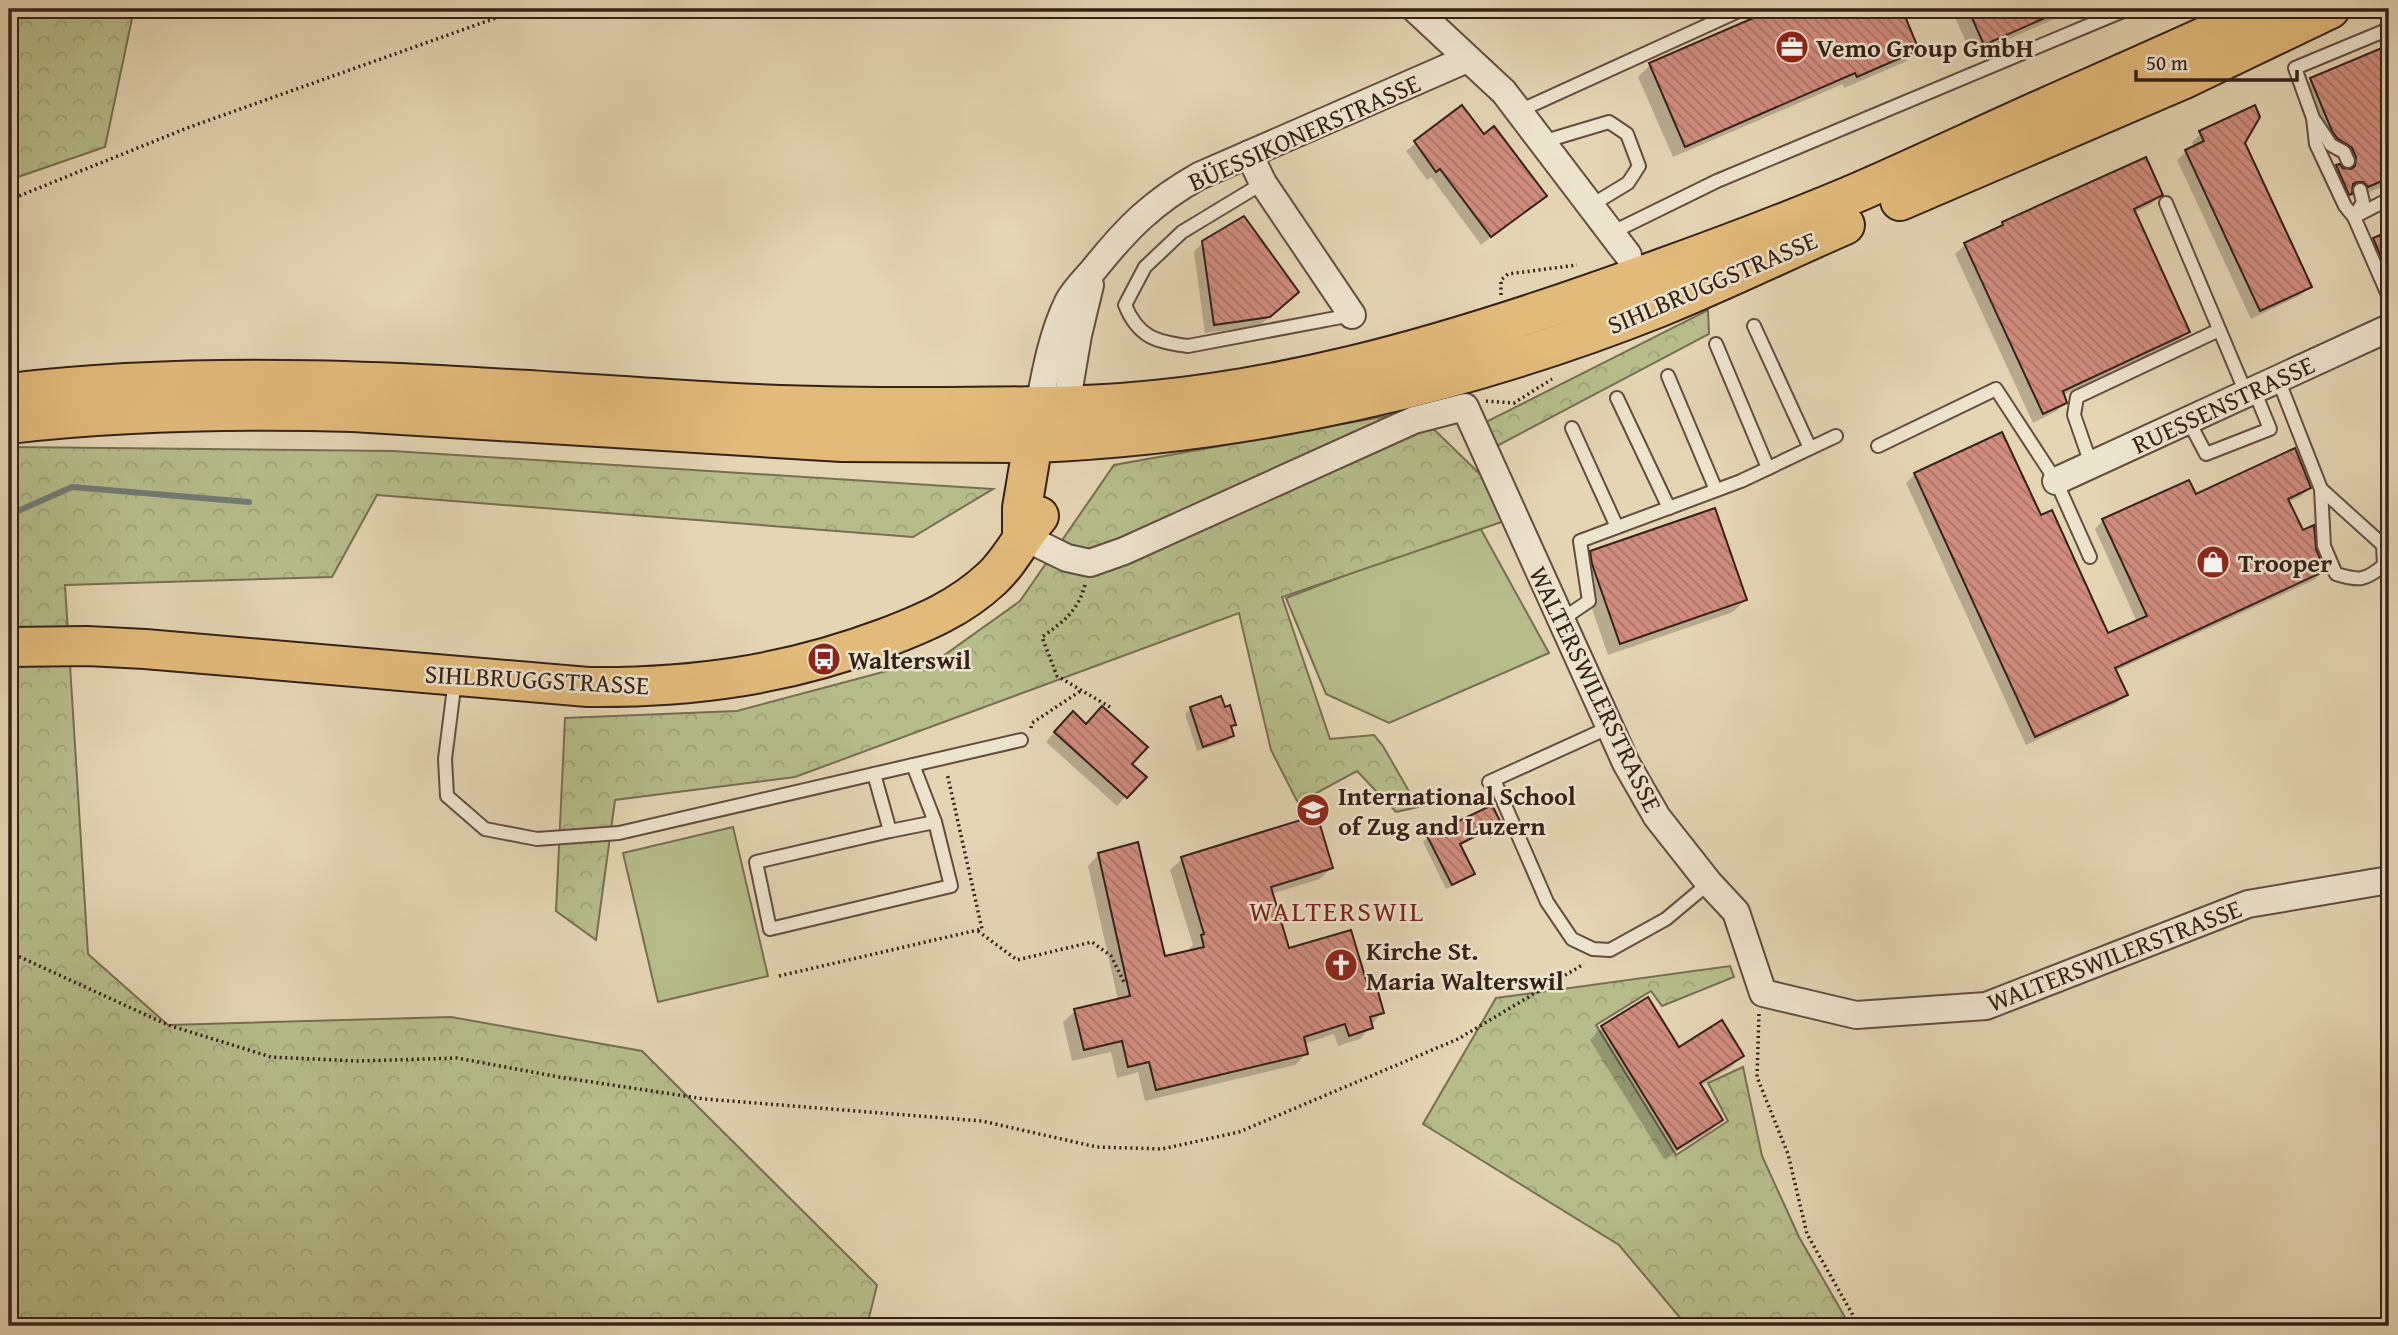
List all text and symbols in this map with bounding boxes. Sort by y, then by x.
office icon: Vemo Group GmbH [1773,28,1811,66]
place label: Vemo Group GmbH [1816,28,2033,67]
scale bar [2136,38,2296,82]
text: 50 m [2146,47,2188,78]
street label: BÜESSIKONERSTRASSE [1182,63,1426,201]
street label: SIHLBRUGGSTRASSE [1601,220,1823,344]
street label: RUESSENSTRASSE [2125,345,2321,463]
shop icon: Trooper [2194,543,2232,581]
place label: Trooper [2238,543,2332,582]
street label: WALTERSWILERSTRASSE [1519,559,1673,819]
bus stop icon: Walterswil [805,640,843,678]
place label: Walterswil [848,640,971,679]
street label: SIHLBRUGGSTRASSE [424,654,650,704]
place label: International School of Zug and Luzern [1338,776,1576,845]
school or university icon: International School of Zug and Luzern [1294,791,1332,829]
street label: WALTERSWILERSTRASSE [1981,888,2247,1022]
district label: WALTERSWIL [1249,890,1425,931]
place label: Kirche St. Maria Walterswil [1366,931,1564,1000]
church icon: Kirche St. Maria Walterswil [1322,946,1360,984]

